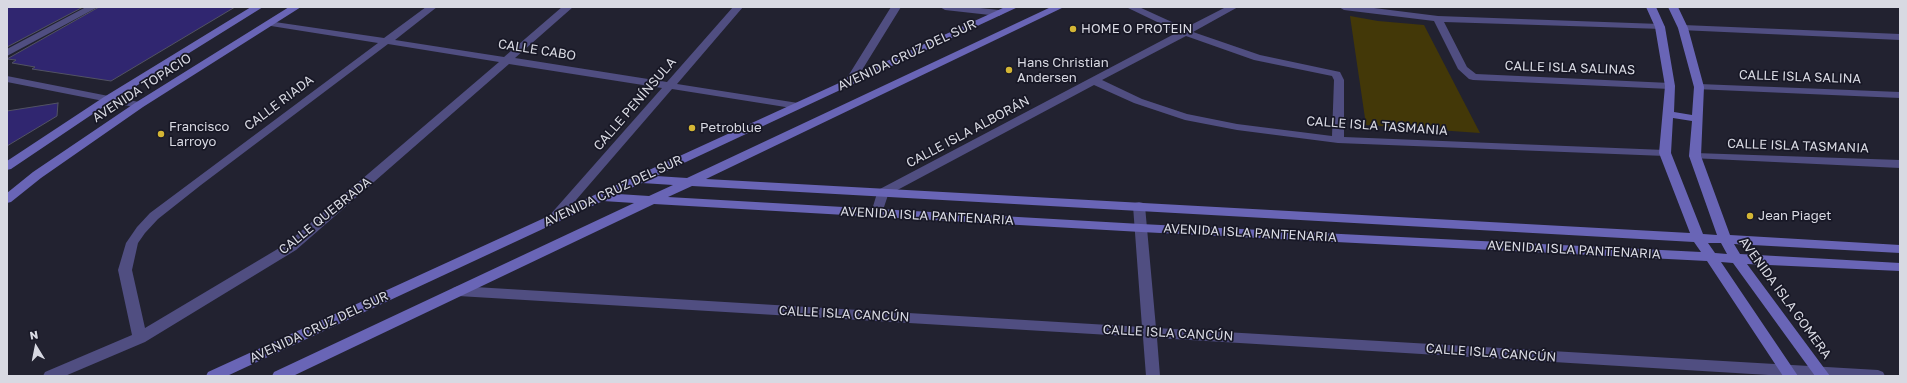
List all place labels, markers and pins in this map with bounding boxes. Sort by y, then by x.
place label: HOME O PROTEIN [1081,21,1192,37]
marker: HOME O PROTEIN [1068,24,1078,34]
place label: Hans Christian Andersen [1017,55,1109,86]
marker: Hans Christian Andersen [1004,65,1014,75]
place label: Francisco Larroyo [169,119,229,150]
place label: Petroblue [700,120,761,136]
marker: Petroblue [687,123,697,133]
marker: Francisco Larroyo [156,129,166,139]
place label: Jean Piaget [1758,208,1831,224]
marker: Jean Piaget [1745,211,1755,221]

